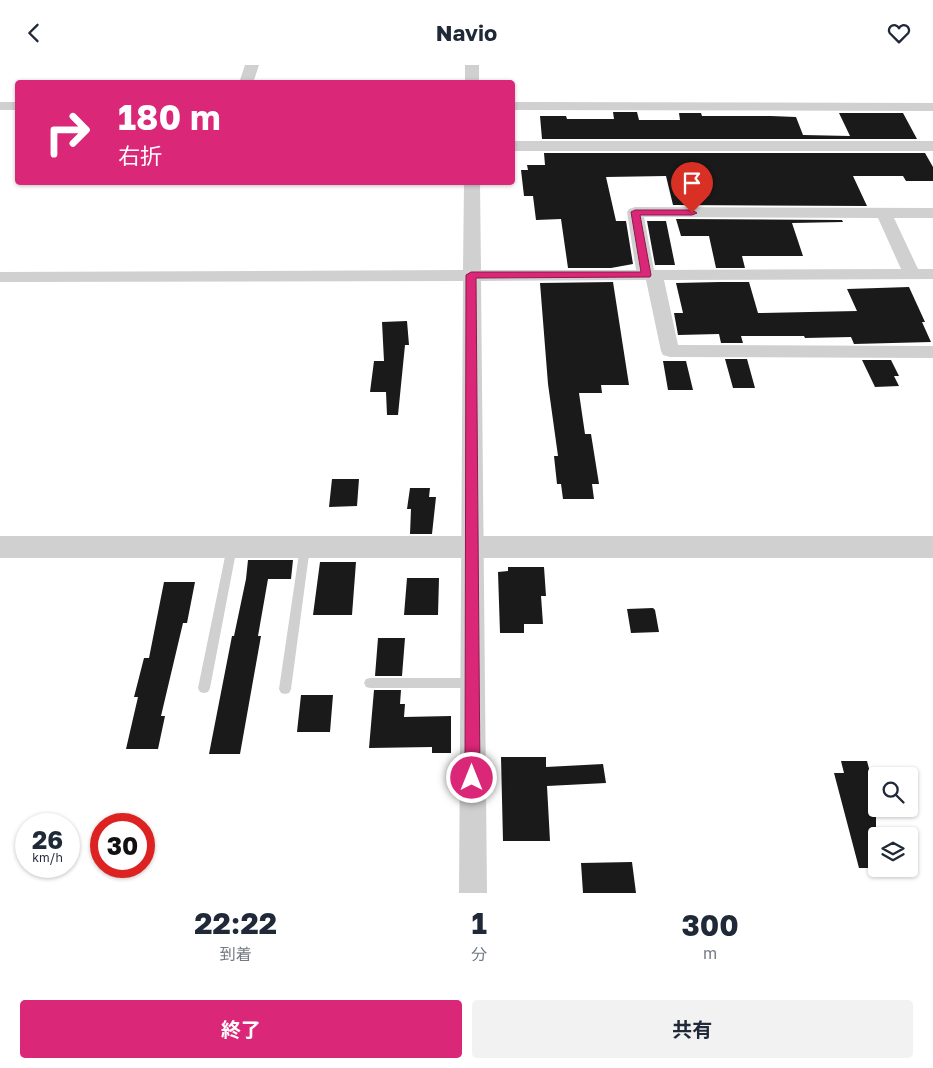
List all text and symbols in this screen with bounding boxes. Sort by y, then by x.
icon: back [20,19,48,47]
text: Navio [436,19,497,46]
icon: heart [885,19,913,47]
text: 180 m [118,96,221,138]
icon: right [35,100,100,165]
text: 右折 [118,142,162,169]
pin [671,162,713,213]
icon: arrive [678,169,706,197]
position arrow [445,751,497,803]
map controls [868,767,918,877]
button: search [868,767,918,817]
speed limit sign: 30 [90,813,155,878]
text: 26 [32,824,63,855]
button: layers [868,827,918,877]
text: km/h [32,850,63,865]
text: 22:22 [194,905,277,941]
text: 1 [472,905,487,941]
text: 300 [681,907,739,943]
text: m [703,943,717,963]
text: 到着 [220,944,252,964]
text: 分 [471,944,487,964]
button: 終了 [20,1000,462,1058]
button: 共有 [472,1000,913,1058]

